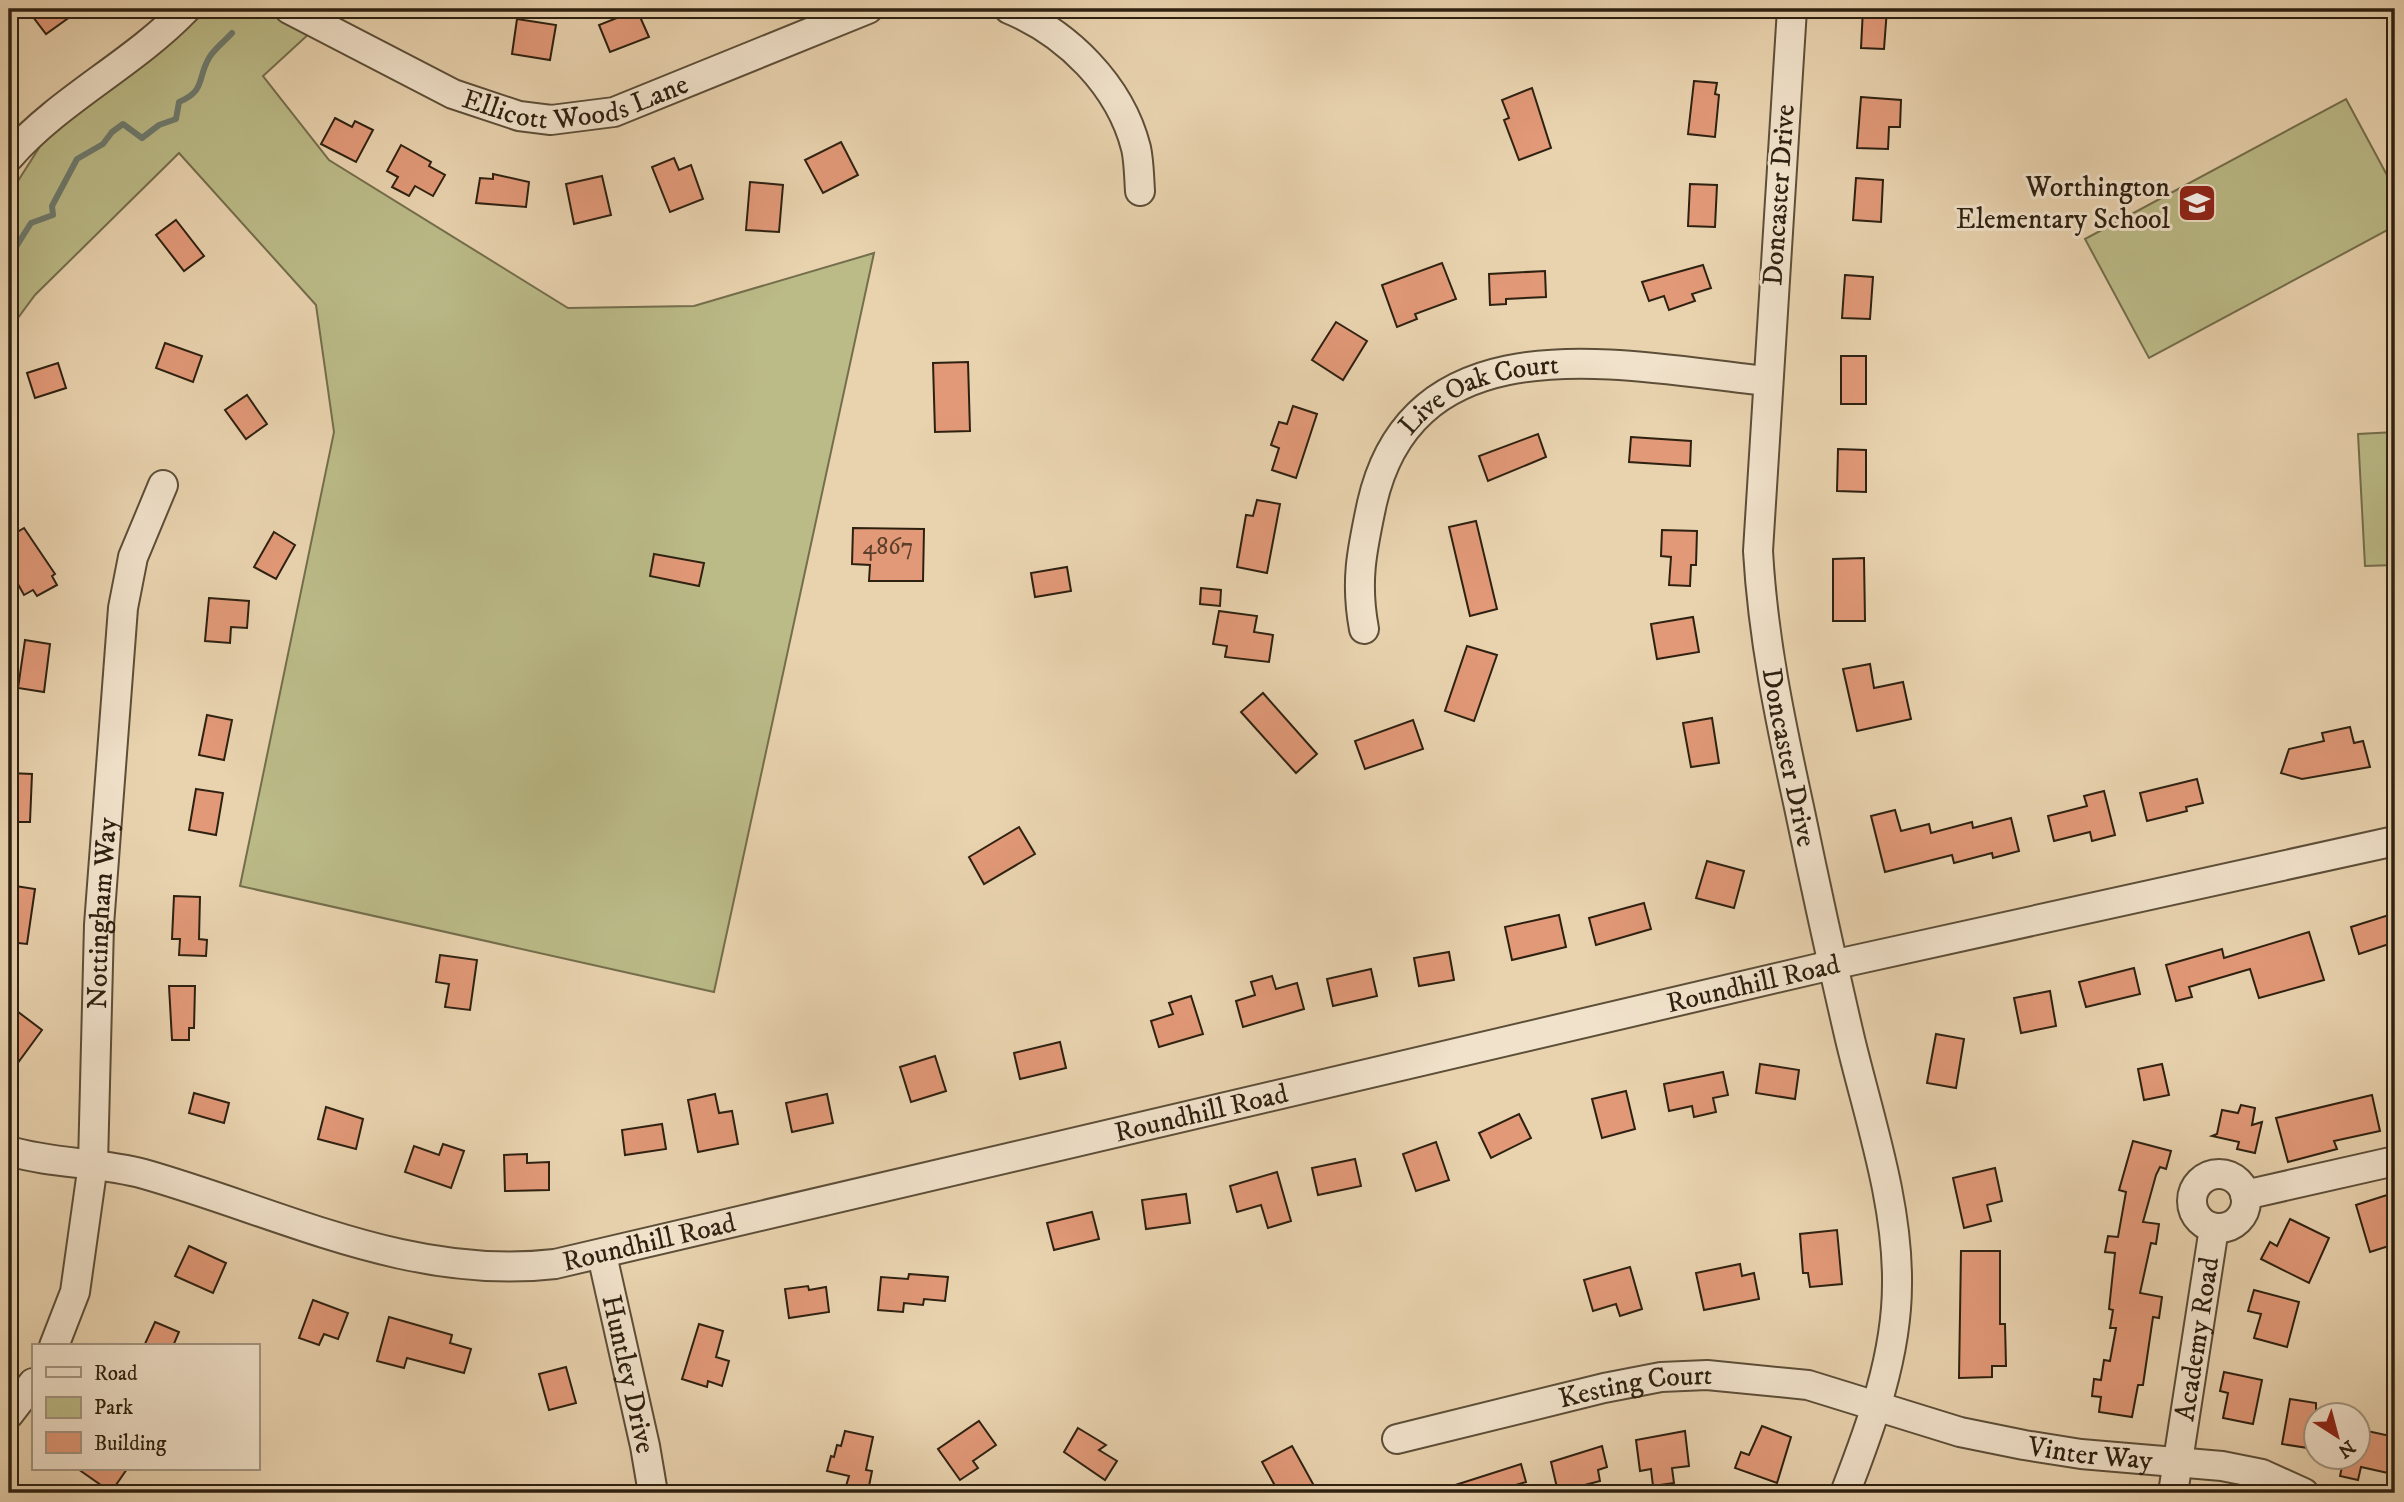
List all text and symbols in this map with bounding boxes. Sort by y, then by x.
street label: Ellicott Woods Lane [458,66,693,138]
street label: Doncaster Drive [1755,103,1803,287]
place label: Worthington Elementary School [1956,170,2171,237]
school or university icon: Worthington Elementary School [2176,182,2218,224]
street label: Live Oak Court [1391,347,1560,442]
house number: 4867 [863,532,913,562]
street label: Doncaster Drive [1754,665,1824,850]
street label: Nottingham Way [79,815,125,1010]
street label: Roundhill Road [1663,946,1843,1021]
street label: Roundhill Road [1111,1076,1291,1150]
street label: Roundhill Road [559,1205,739,1279]
street label: Academy Road [2167,1254,2227,1423]
street label: Huntley Drive [594,1291,663,1456]
legend [32,1344,259,1470]
street label: Kesting Court [1555,1357,1714,1416]
text: Road [94,1361,138,1387]
text: Park [94,1395,134,1421]
north arrow [2302,1400,2372,1470]
street label: Vinter Way [2024,1428,2155,1478]
text: Building [94,1431,167,1457]
text: N [2333,1435,2359,1463]

